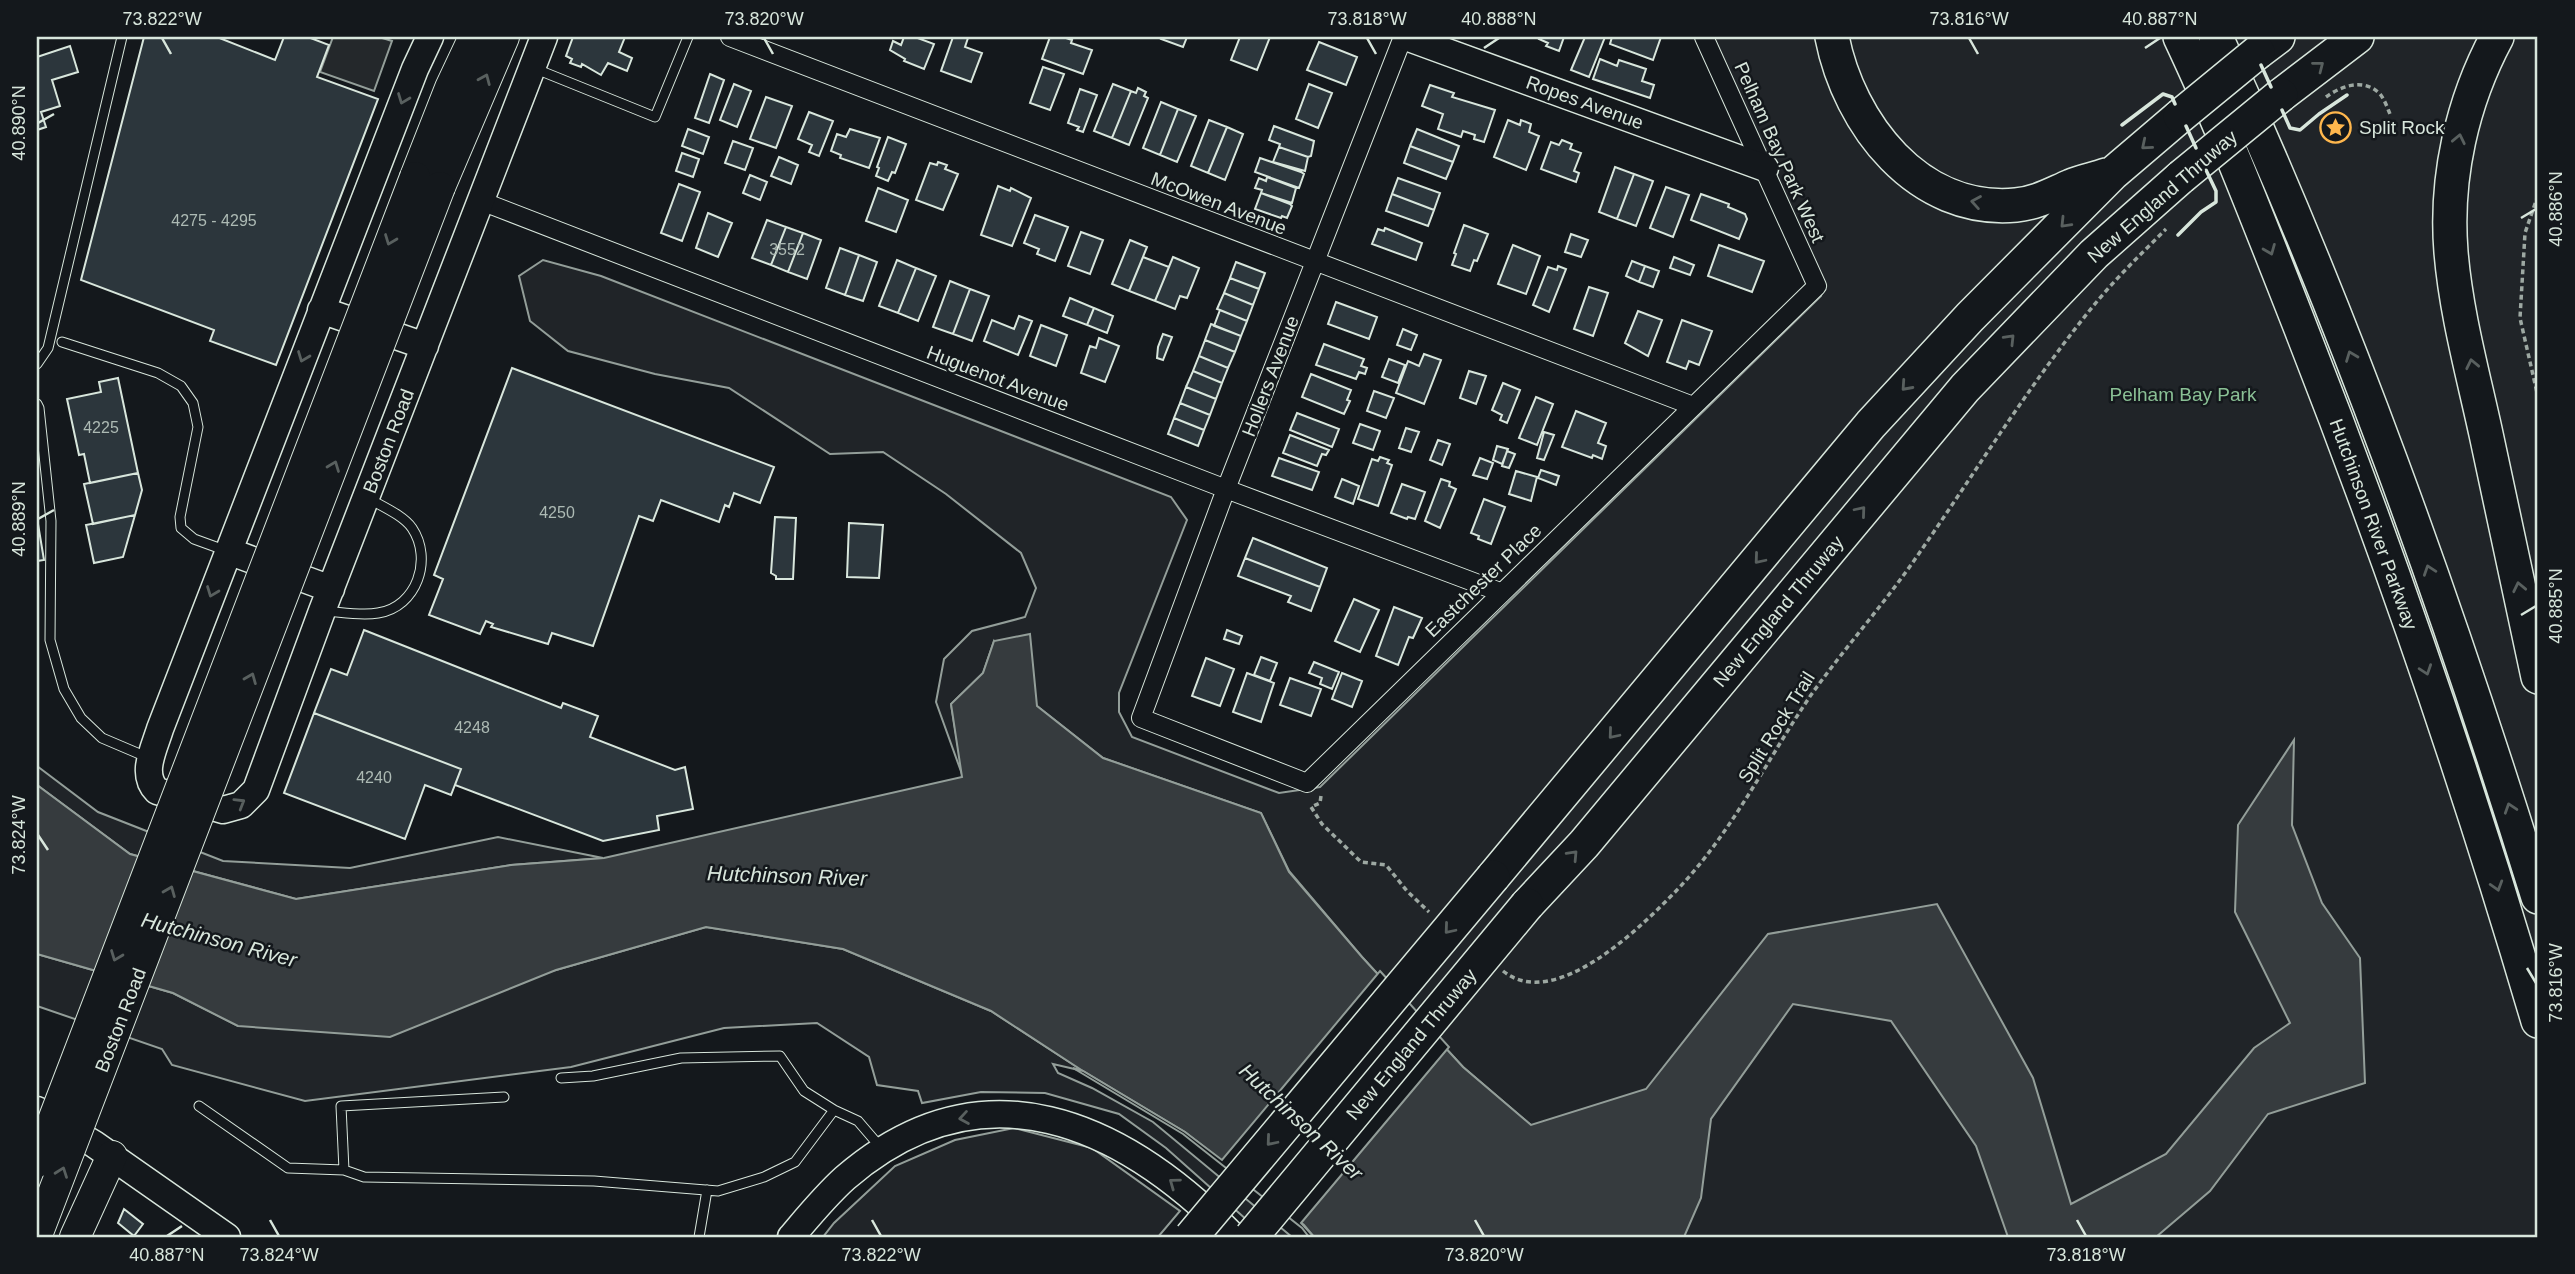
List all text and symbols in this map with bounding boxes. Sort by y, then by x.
text: 73.822°W [122,9,202,29]
text: 73.820°W [724,9,804,29]
text: 73.818°W [1327,9,1407,29]
text: 40.888°N [1461,9,1537,29]
text: 73.816°W [1929,9,2009,29]
text: 40.887°N [2122,9,2198,29]
street label: Pelham Bay Park West [1730,59,1829,246]
one-way arrow [2311,61,2323,74]
street label: Ropes Avenue [1523,72,1646,133]
one-way arrow [477,74,491,86]
text: 40.890°N [9,85,29,161]
one-way arrow [397,93,411,105]
place icon: Split Rock [2319,110,2353,144]
place label: Split Rock [2359,117,2445,138]
street label: New England Thruway [2083,126,2242,267]
one-way arrow [2451,133,2466,145]
one-way arrow [2141,137,2154,149]
street label: McOwen Avenue [1148,168,1289,239]
text: 40.886°N [2546,171,2566,247]
one-way arrow [1970,195,1982,210]
house number: 4275 - 4295 [171,212,257,229]
one-way arrow [2060,215,2073,228]
one-way arrow [384,234,398,246]
house number: 3552 [769,241,805,258]
one-way arrow [2262,244,2276,256]
street label: Hollers Avenue [1238,313,1303,439]
one-way arrow [2001,335,2014,348]
street label: Huguenot Avenue [924,342,1072,415]
one-way arrow [298,351,312,363]
one-way arrow [2345,351,2359,363]
one-way arrow [2465,358,2480,370]
one-way arrow [1902,378,1915,391]
park label: Pelham Bay Park [2110,384,2257,405]
street label: Boston Road [359,386,418,496]
street label: Hutchinson River Parkway [2326,416,2422,633]
house number: 4225 [83,419,119,436]
one-way arrow [325,461,339,473]
text: 40.889°N [9,481,29,557]
house number: 4250 [539,504,575,521]
one-way arrow [1853,507,1865,520]
street label: Eastchester Place [1421,520,1546,641]
street label: New England Thruway [1709,531,1848,691]
one-way arrow [1754,551,1767,564]
one-way arrow [2423,564,2437,576]
text: 40.885°N [2546,568,2566,644]
one-way arrow [2513,581,2527,593]
one-way arrow [207,586,221,598]
one-way arrow [2418,664,2432,676]
street label: Split Rock Trail [1734,668,1819,787]
one-way arrow [243,673,257,685]
house number: 4248 [454,719,490,736]
one-way arrow [1609,725,1621,738]
house number: 4240 [356,769,392,786]
text: 73.824°W [9,795,29,875]
one-way arrow [232,798,245,811]
one-way arrow [2504,803,2518,815]
one-way arrow [1565,850,1578,863]
water label: Hutchinson River [707,861,868,890]
one-way arrow [2489,880,2503,892]
one-way arrow [162,885,176,898]
water label: Hutchinson River [139,908,300,972]
one-way arrow [1445,921,1457,934]
text: 73.816°W [2546,943,2566,1023]
one-way arrow [111,949,125,961]
street label: New England Thruway [1342,964,1481,1124]
street label: Boston Road [91,965,150,1075]
water label: Hutchinson River [1235,1059,1368,1185]
one-way arrow [958,1111,970,1126]
one-way arrow [1267,1133,1279,1146]
one-way arrow [54,1166,68,1178]
one-way arrow [1170,1179,1182,1191]
text: 40.887°N [129,1245,205,1265]
text: 73.824°W [239,1245,319,1265]
text: 73.822°W [841,1245,921,1265]
text: 73.820°W [1444,1245,1524,1265]
text: 73.818°W [2046,1245,2126,1265]

